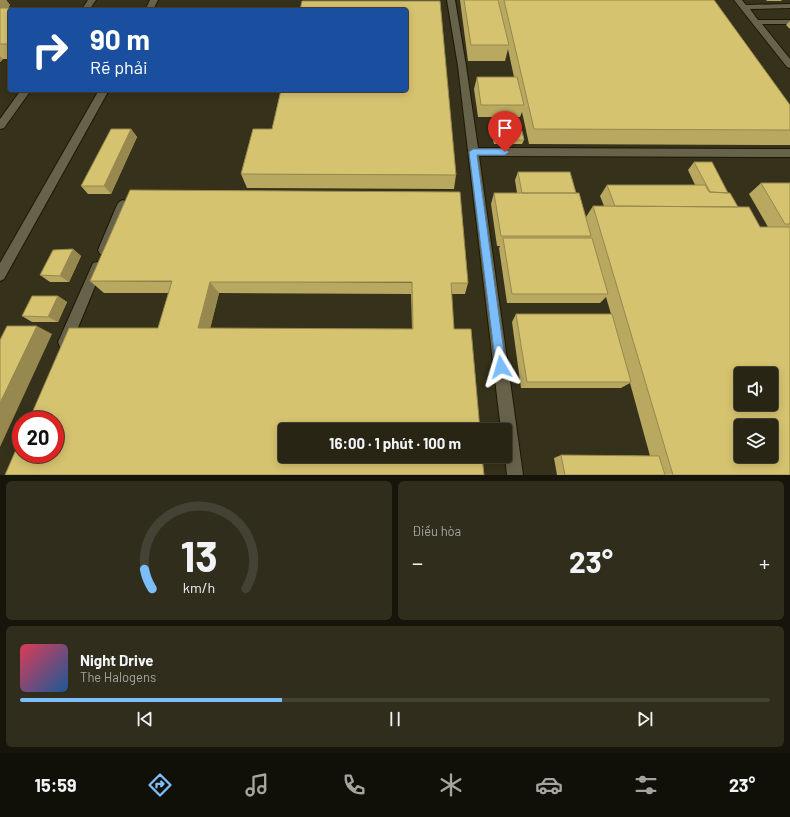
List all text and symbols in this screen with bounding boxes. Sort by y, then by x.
text: 90 m [90,22,150,56]
icon: right [24,24,76,76]
text: Rẽ phải [90,56,148,78]
pin [488,111,522,152]
icon: arrive [494,117,516,139]
position arrow [480,346,522,388]
map controls [734,367,778,463]
button: sound [734,367,778,411]
speed limit sign: 20 [12,411,64,463]
button: layers [734,419,778,463]
text: 16:00 · 1 phút · 100 m [329,434,461,452]
text: Điều hòa [412,523,461,539]
text: 13 [180,529,218,579]
text: 23° [569,543,613,579]
text: − [412,549,423,575]
text: + [759,549,770,575]
text: km/h [183,578,215,595]
text: Night Drive [80,651,153,669]
text: The Halogens [80,669,156,685]
icon: previous [134,708,156,730]
icon: pause [384,708,406,730]
icon: next [634,708,656,730]
icon: directions [146,771,174,799]
icon: music [243,771,271,799]
icon: phone [340,771,368,799]
icon: climate [437,771,465,799]
icon: car [535,771,563,799]
icon: filters [632,771,660,799]
text: 15:59 [35,774,77,796]
text: 23° [729,774,755,796]

